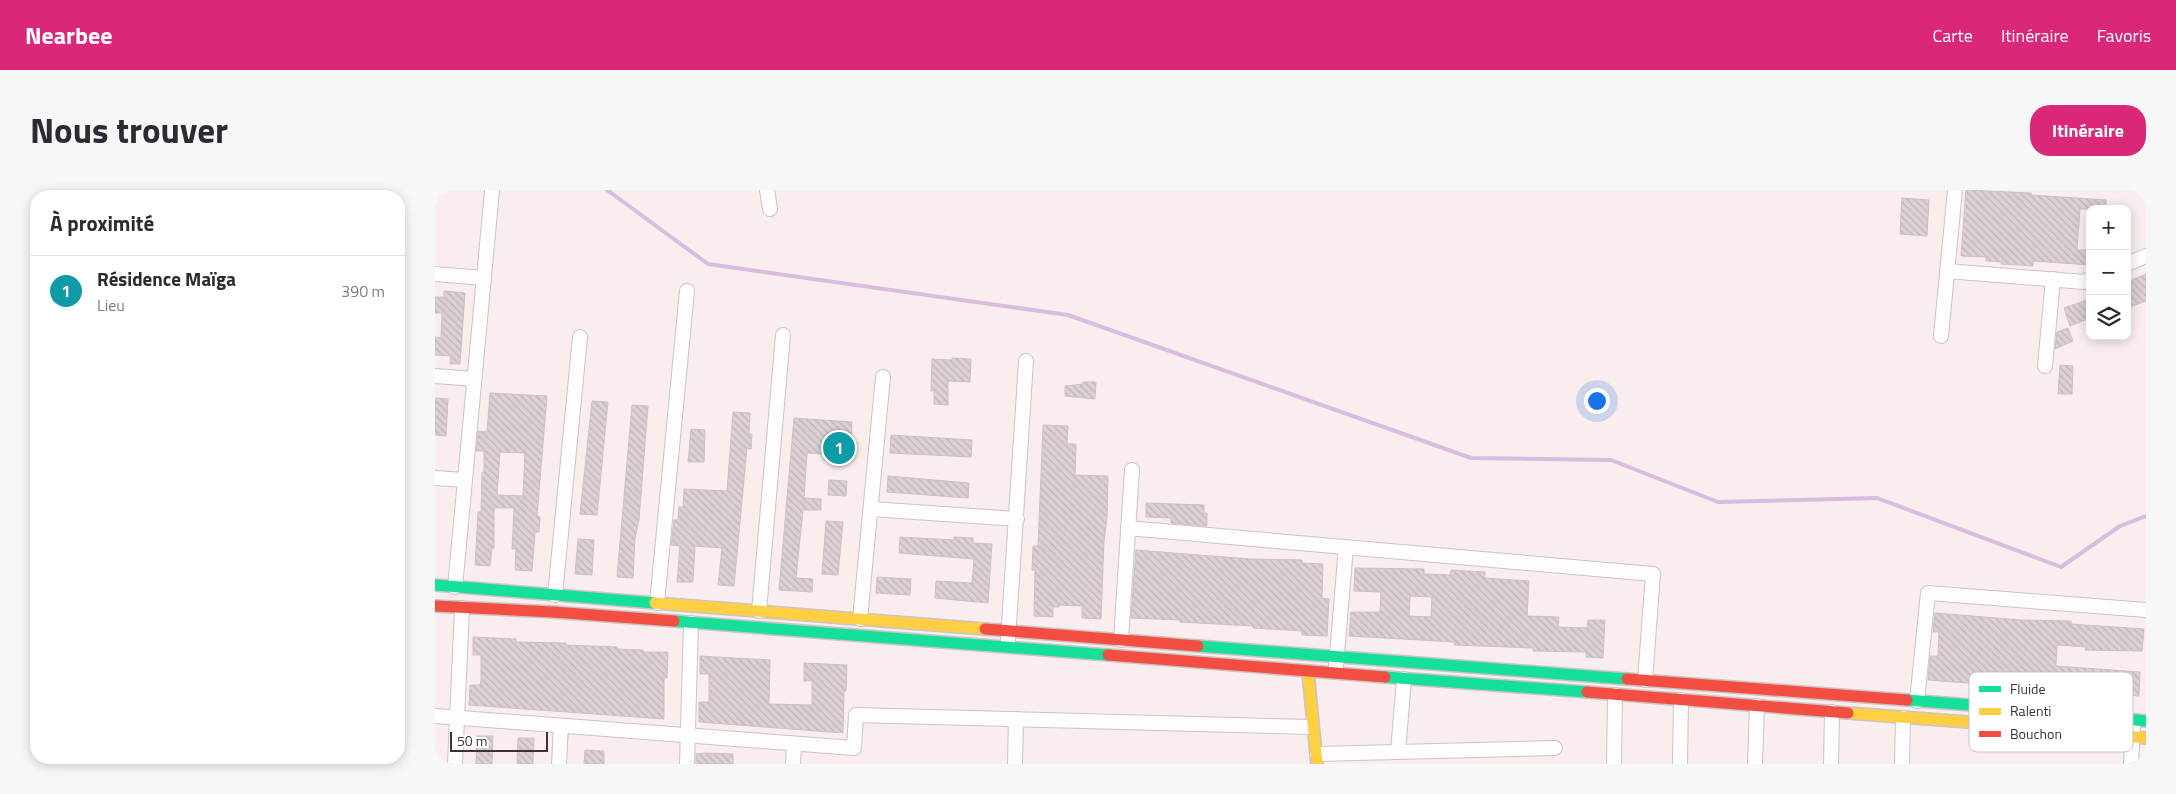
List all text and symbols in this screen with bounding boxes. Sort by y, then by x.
text: Nearbee [25,17,112,53]
text: Carte [1932,22,1973,49]
text: Itinéraire [2001,22,2069,49]
text: Favoris [2097,22,2151,49]
text: Nous trouver [30,103,228,157]
button: Itinéraire [2030,105,2146,156]
map controls [2086,205,2131,340]
button: + [2086,205,2131,250]
text: À proximité [50,207,154,239]
button: − [2086,250,2131,295]
text: Résidence Maïga [97,264,236,293]
text: 1 [62,279,70,303]
text: 390 m [341,279,385,303]
text: Lieu [97,293,125,317]
button: layers [2086,295,2131,340]
your location [1584,388,1610,414]
pin: 1 [823,429,855,467]
legend [1969,672,2133,752]
text: Fluide [2010,678,2046,699]
text: Ralenti [2010,700,2051,721]
text: Bouchon [2010,723,2062,744]
scale bar [450,729,547,752]
text: 50 m [457,730,487,751]

